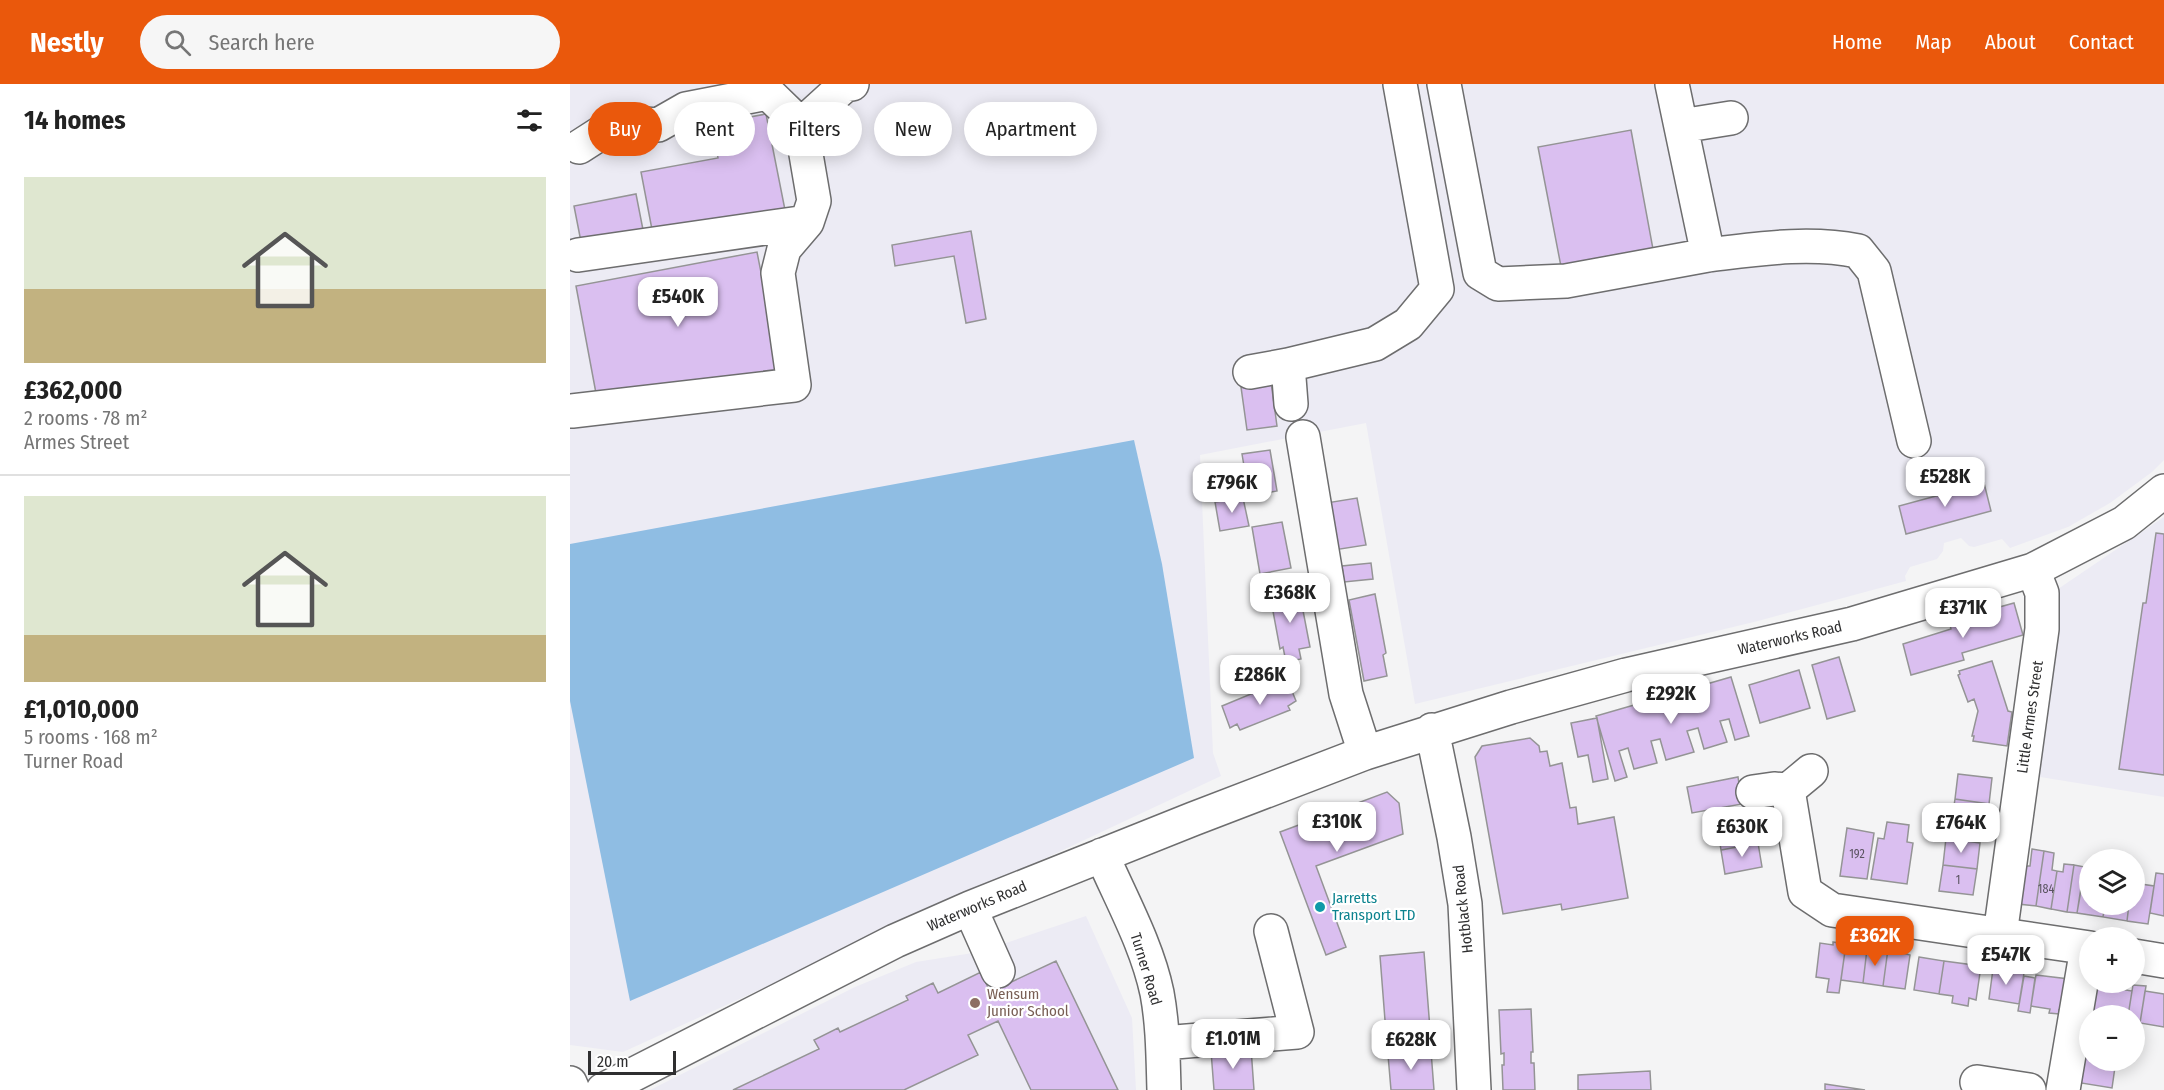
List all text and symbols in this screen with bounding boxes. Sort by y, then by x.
search box [140,15,560,69]
text: Nestly [30,26,104,59]
icon: search [161,26,194,59]
text: Search here [209,29,315,56]
text: Home [1832,29,1882,55]
text: Map [1915,29,1952,55]
text: About [1985,29,2036,55]
text: Contact [2069,29,2134,55]
chip: Buy [588,102,662,156]
chip: Rent [674,102,755,156]
chip: Filters [767,102,862,156]
chip: New [874,102,952,156]
chip: Apartment [964,102,1097,156]
icon: filters [513,104,546,137]
text: 14 homes [24,105,126,136]
icon: home [231,216,339,324]
pin: £540K [636,277,720,328]
text: £540K [652,284,704,308]
text: £362,000 [24,375,123,406]
text: 2 rooms · 78 m² [24,406,147,430]
text: Armes Street [24,430,129,454]
pin: £528K [1903,457,1987,508]
pin: £796K [1190,463,1274,514]
text: £528K [1920,464,1970,488]
text: £796K [1207,470,1257,494]
icon: home [231,535,339,643]
pin: £368K [1248,573,1332,624]
text: £368K [1264,580,1316,604]
pin: £371K [1921,588,2005,639]
text: £371K [1939,595,1987,619]
street label: Waterworks Road [1736,617,1844,659]
pin: £286K [1218,655,1302,706]
street label: Little Armes Street [2013,659,2047,775]
text: £286K [1234,662,1286,686]
pin: £292K [1629,674,1713,725]
text: £292K [1646,681,1696,705]
text: £1,010,000 [24,694,139,725]
text: 5 rooms · 168 m² [24,725,158,749]
text: Turner Road [24,749,123,773]
pin: £310K [1295,802,1379,853]
pin: £764K [1919,803,2003,854]
pin: £630K [1700,807,1784,858]
text: £310K [1312,809,1362,833]
text: £764K [1936,810,1986,834]
text: £630K [1716,814,1768,838]
house number: 192 [1849,847,1865,861]
map controls [2079,849,2145,1071]
button: layers [2079,849,2145,915]
street label: Hotblack Road [1449,864,1477,954]
house number: 1 [1956,873,1960,887]
street label: Waterworks Road [925,877,1029,935]
house number: 184 [2038,882,2054,896]
place label: Jarretts Transport LTD [1332,889,1416,924]
marker: Jarretts Transport LTD [1313,900,1327,914]
pin: £362K [1833,916,1917,967]
text: £362K [1850,923,1900,947]
button: + [2079,927,2145,993]
street label: Turner Road [1126,931,1166,1007]
pin: £547K [1964,935,2048,986]
text: £547K [1981,942,2031,966]
place label: Wensum Junior School [987,985,1069,1020]
marker: Wensum Junior School [968,996,982,1010]
button: − [2079,1005,2145,1071]
pin: £1.01M [1184,1019,1282,1070]
pin: £628K [1369,1020,1453,1071]
text: £1.01M [1205,1026,1261,1050]
text: £628K [1386,1027,1436,1051]
scale bar [588,1048,676,1076]
text: 20 m [597,1052,628,1071]

